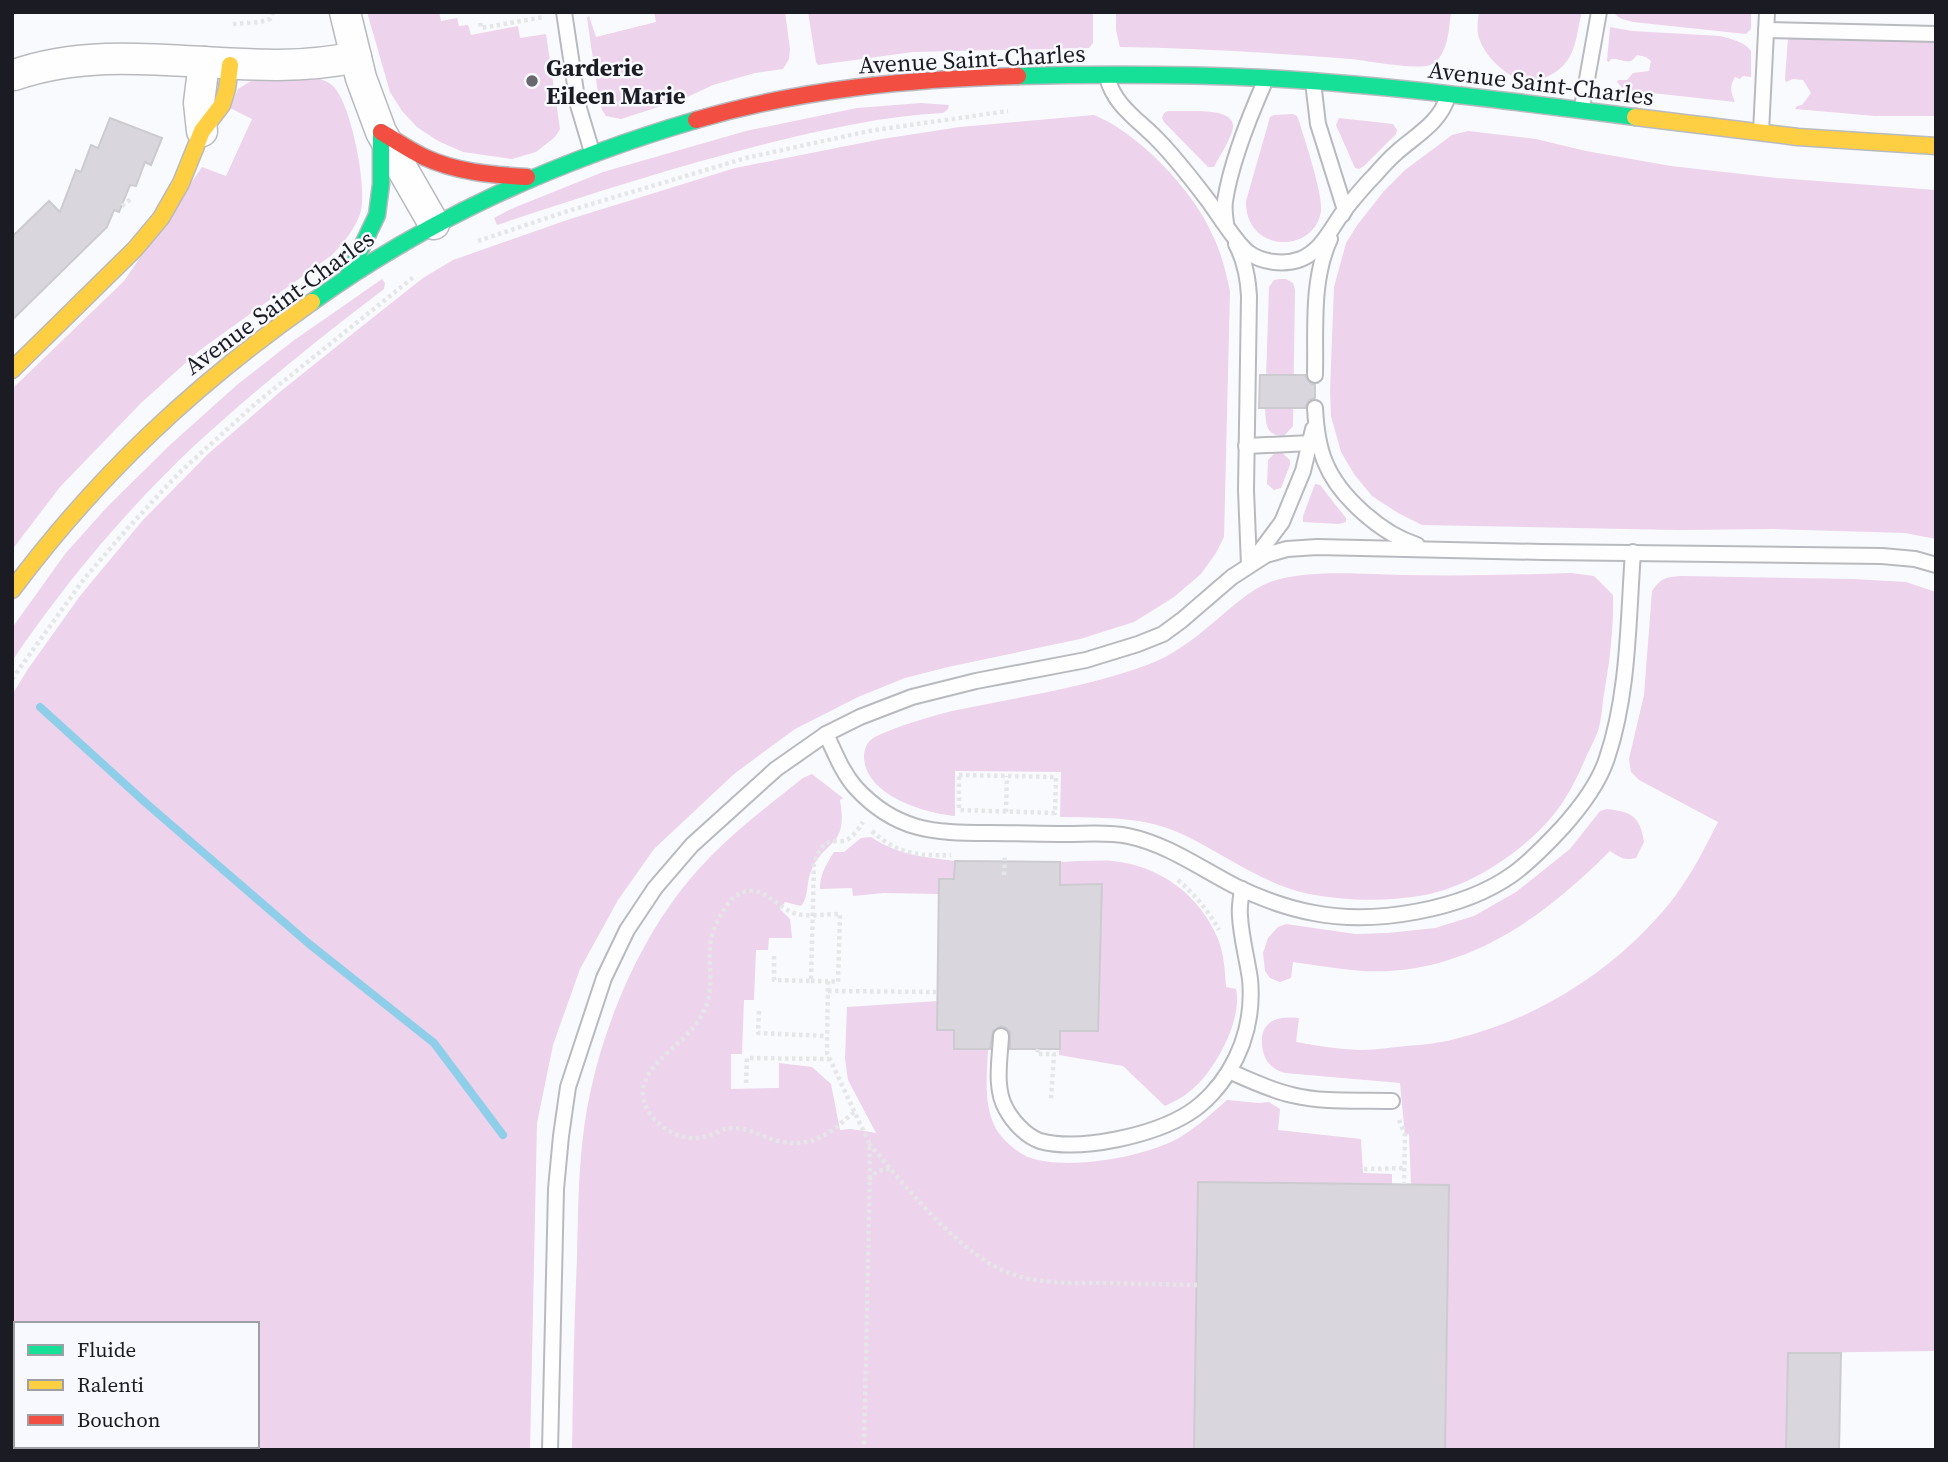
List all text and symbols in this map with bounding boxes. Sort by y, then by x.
street label: Avenue Saint-Charles [858,37,1086,81]
place label: Garderie Eileen Marie [546,51,686,112]
street label: Avenue Saint-Charles [1426,53,1656,113]
marker: Garderie Eileen Marie [524,73,540,89]
street label: Avenue Saint-Charles [177,222,381,382]
legend [14,1322,259,1448]
text: Fluide [77,1335,136,1364]
text: Ralenti [77,1370,144,1399]
text: Bouchon [77,1405,161,1434]

